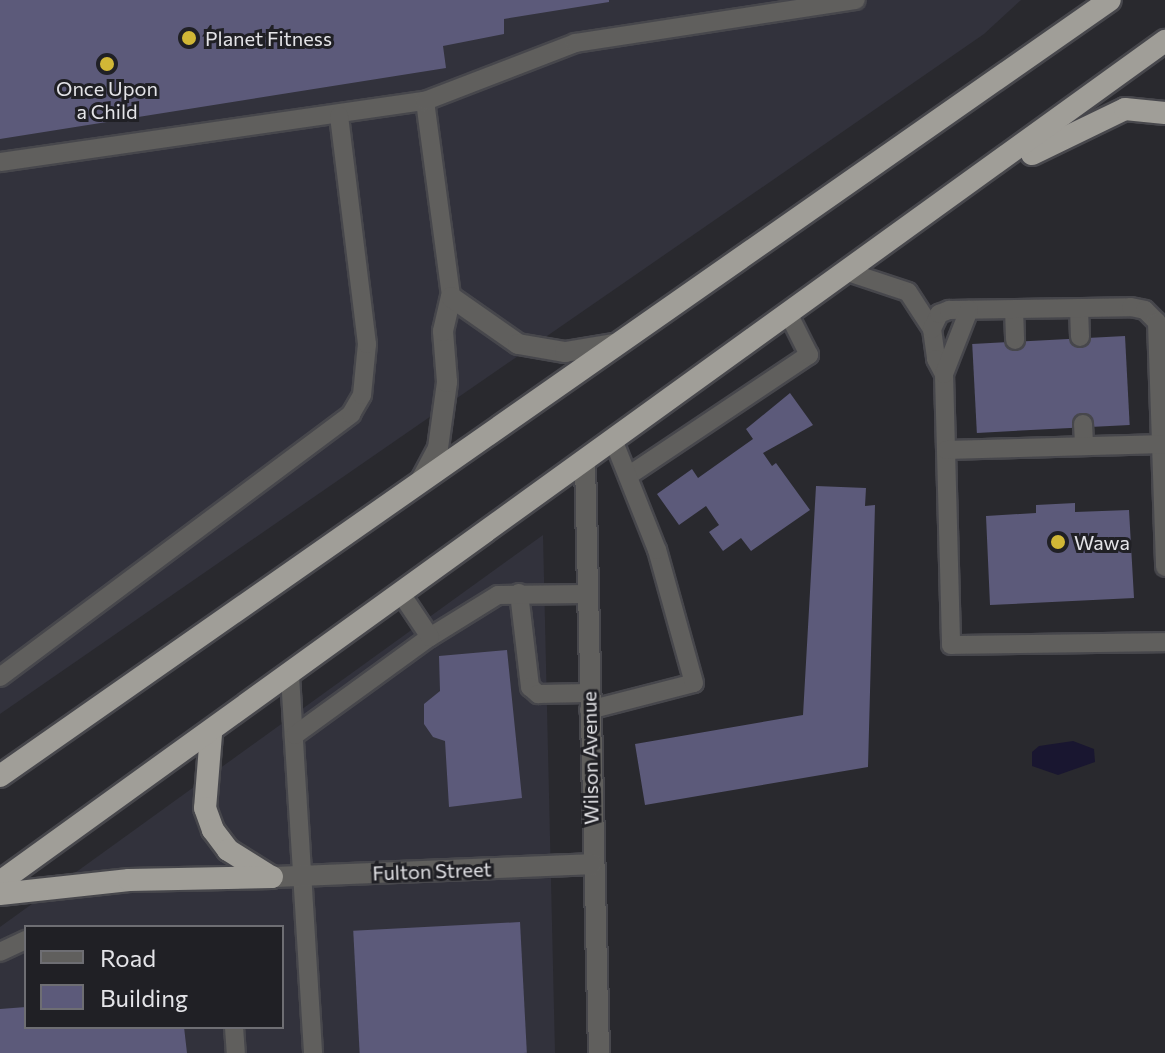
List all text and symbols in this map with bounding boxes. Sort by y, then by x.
place label: Planet Fitness [205,26,332,50]
marker: Planet Fitness [180,29,198,47]
marker: Once Upon a Child [98,55,116,73]
place label: Once Upon a Child [56,76,158,123]
place label: Wawa [1074,530,1130,554]
marker: Wawa [1049,533,1067,551]
street label: Wilson Avenue [577,691,603,825]
street label: Fulton Street [372,857,492,885]
legend [24,925,284,1029]
text: Road [100,943,156,972]
text: Building [100,983,188,1012]

